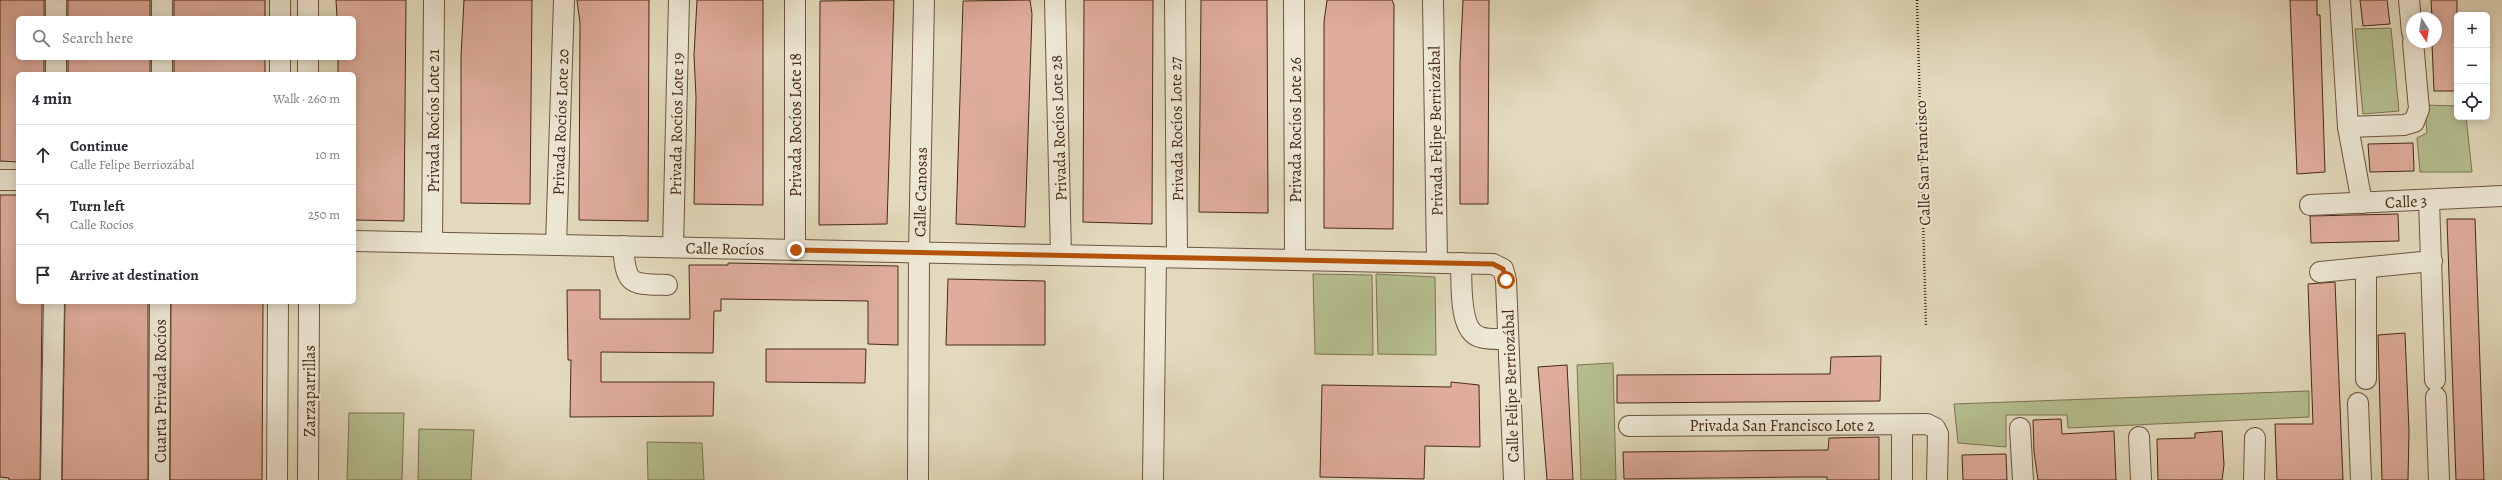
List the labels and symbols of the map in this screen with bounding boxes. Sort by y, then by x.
north arrow [2406,12,2442,48]
street label: Privada Felipe Berriozábal [1424,46,1448,216]
street label: Privada Rocíos Lote 20 [547,48,575,196]
street label: Privada Rocíos Lote 21 [423,49,445,193]
street label: Privada Rocíos Lote 19 [665,52,689,196]
street label: Privada Rocíos Lote 18 [785,53,807,197]
street label: Privada Rocíos Lote 28 [1045,55,1073,201]
street label: Privada Rocíos Lote 27 [1165,56,1189,202]
street label: Privada Rocíos Lote 26 [1285,57,1307,203]
street label: Calle San Francisco [1910,100,1936,226]
street label: Calle Canosas [909,147,933,237]
street label: Calle 3 [2384,190,2428,214]
street label: Calle Rocíos [686,237,764,261]
route end [787,241,805,259]
route start [1497,271,1515,289]
street label: Calle Felipe Berriozábal [1497,309,1525,463]
street label: Cuarta Privada Rocíos [150,319,172,463]
street label: Zarzaparrillas [299,345,321,437]
street label: Privada San Francisco Lote 2 [1689,415,1875,437]

